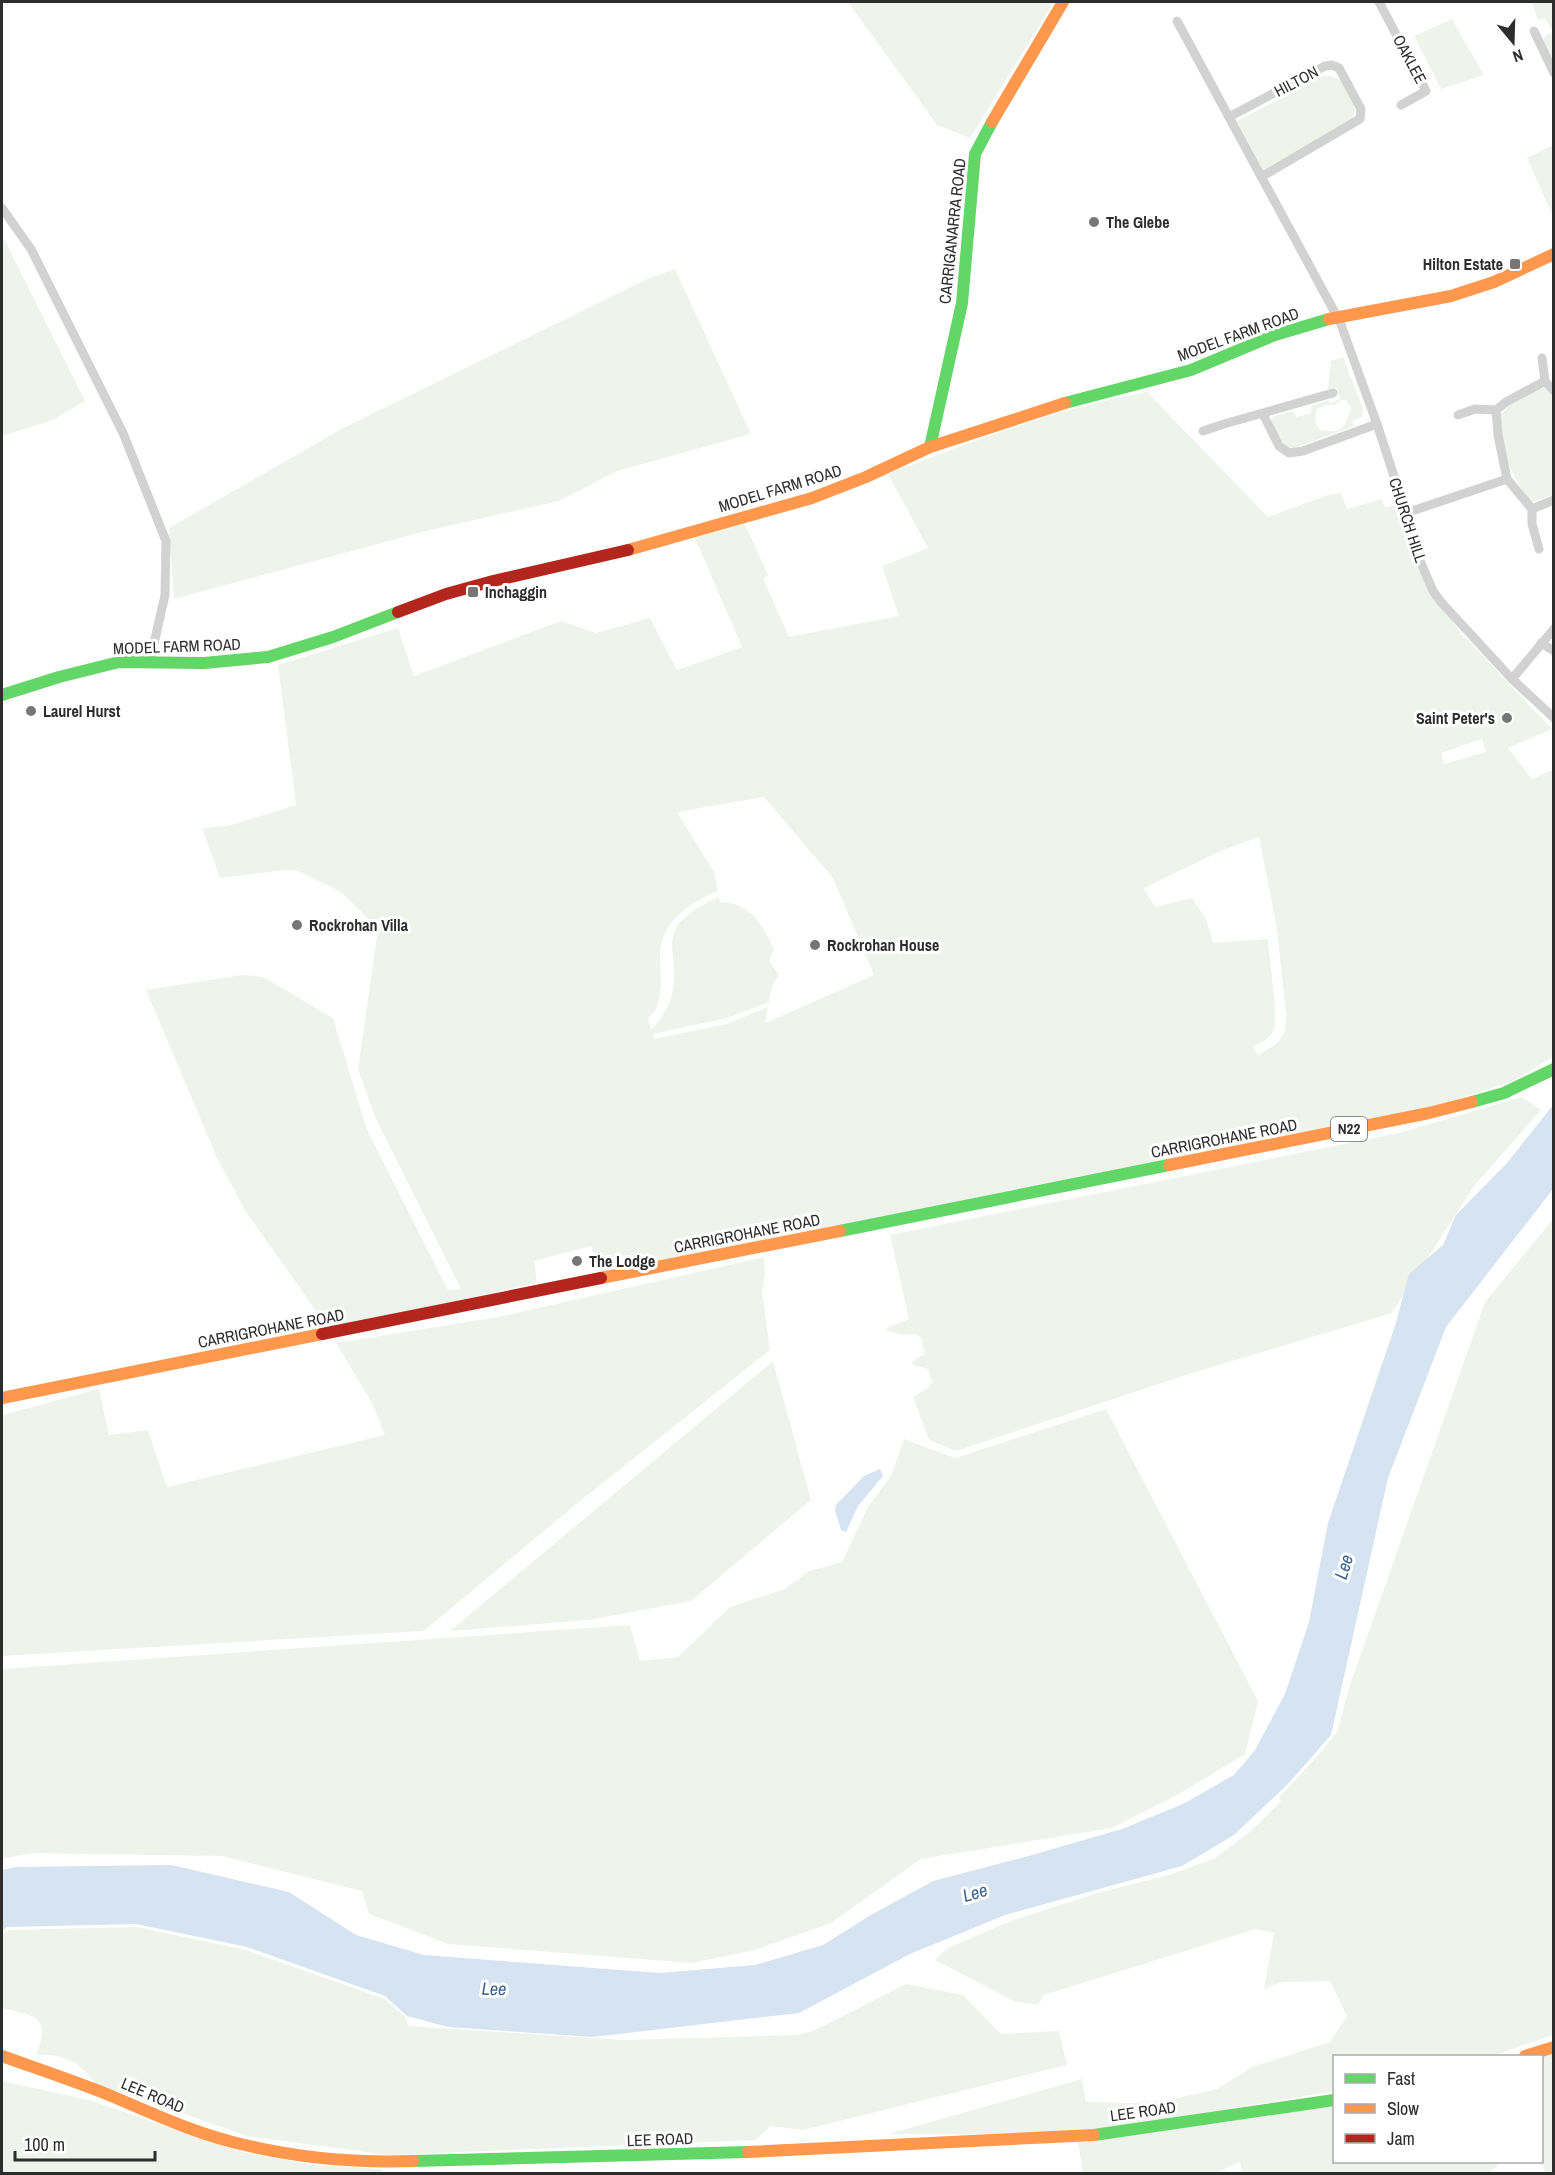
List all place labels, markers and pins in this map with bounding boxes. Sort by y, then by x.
place label: The Glebe [1106,211,1169,233]
marker: The Glebe [1087,215,1101,229]
place label: Hilton Estate [1423,253,1503,275]
marker: Hilton Estate [1508,257,1522,271]
place label: Inchaggin [485,581,547,603]
marker: Inchaggin [466,585,480,599]
place label: Laurel Hurst [43,700,121,722]
marker: Laurel Hurst [24,704,38,718]
place label: Saint Peter's [1416,707,1495,729]
marker: Saint Peter's [1500,711,1514,725]
place label: Rockrohan Villa [309,914,409,936]
marker: Rockrohan Villa [290,918,304,932]
place label: Rockrohan House [827,934,939,956]
marker: Rockrohan House [808,938,822,952]
place label: The Lodge [589,1250,655,1272]
marker: The Lodge [570,1254,584,1268]

